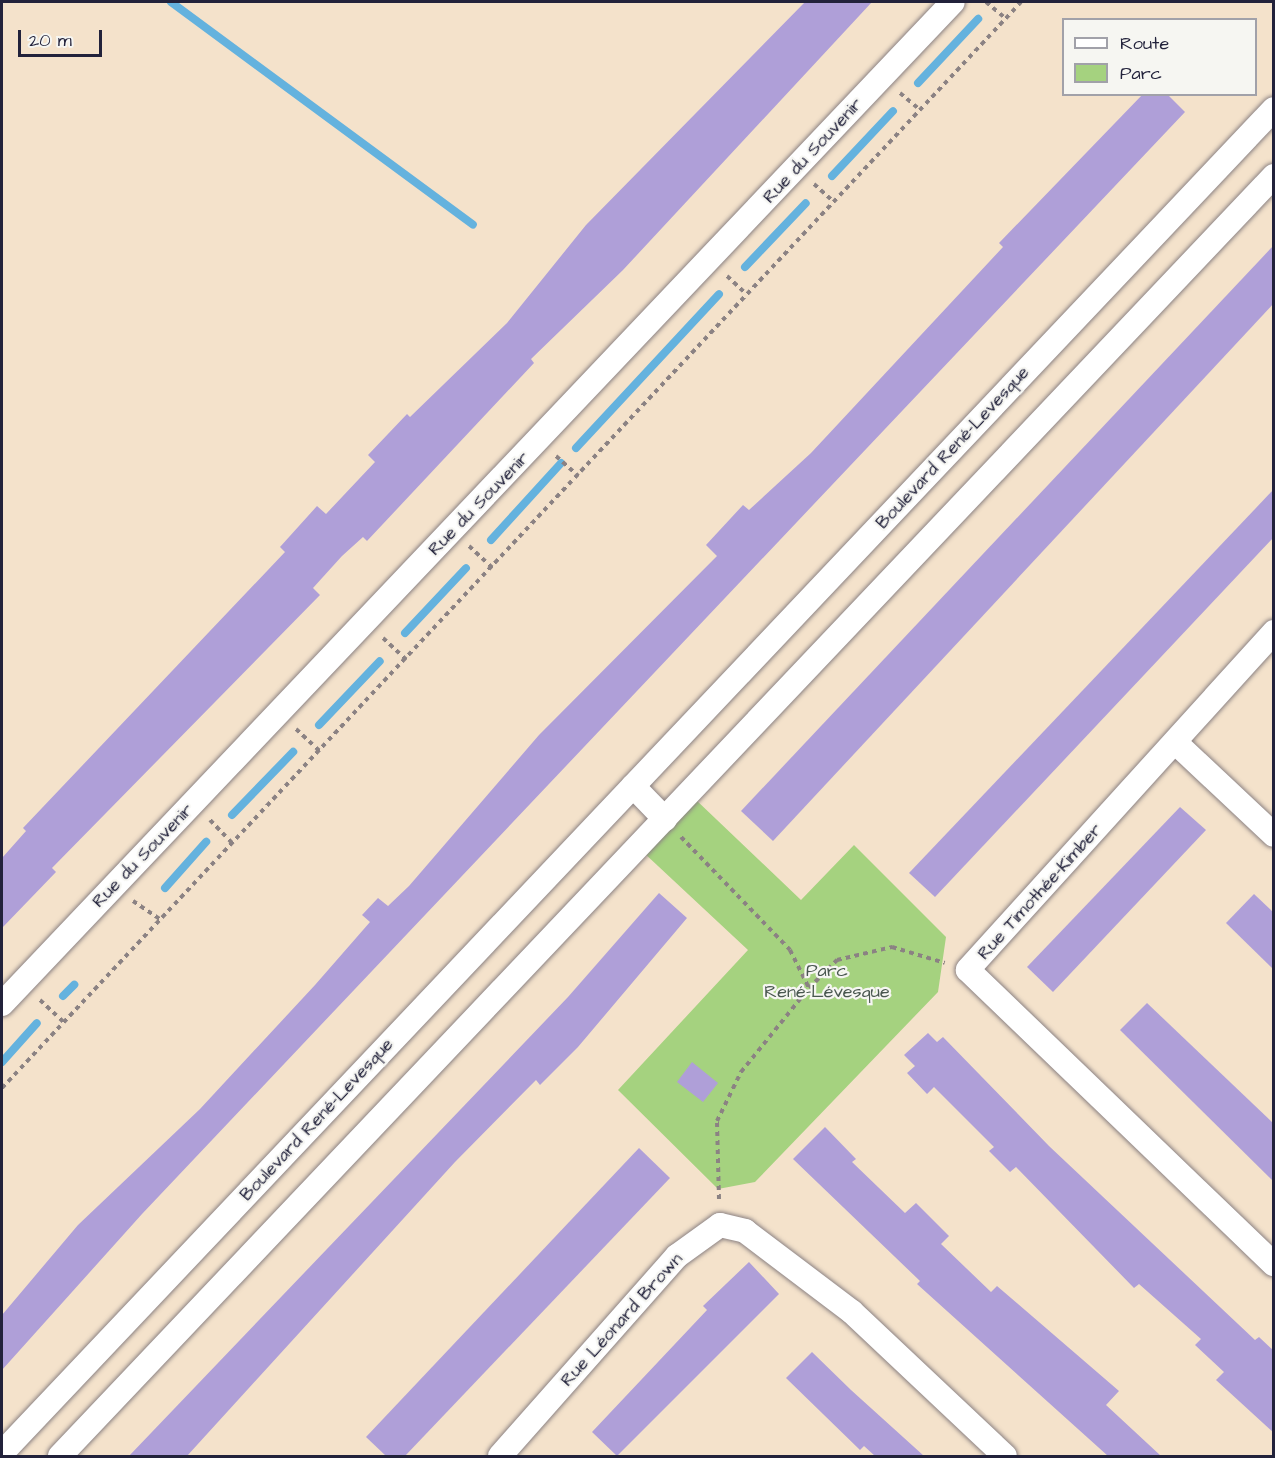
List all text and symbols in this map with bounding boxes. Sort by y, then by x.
scale bar [21,18,105,56]
legend [1062,18,1257,96]
text: 20 m [29,28,72,53]
text: Route [1120,31,1169,56]
text: Parc [1120,61,1162,86]
street label: Rue du Souvenir [759,94,867,208]
street label: Boulevard René-Levesque [872,362,1034,534]
street label: Rue du Souvenir [424,448,534,560]
street label: Rue du Souvenir [88,800,198,912]
street label: Rue Timothée-Kimber [973,820,1107,964]
park label: Parc René-Lévesque [764,961,890,1004]
street label: Boulevard René-Levesque [236,1034,398,1206]
street label: Rue Léonard Brown [556,1249,688,1391]

